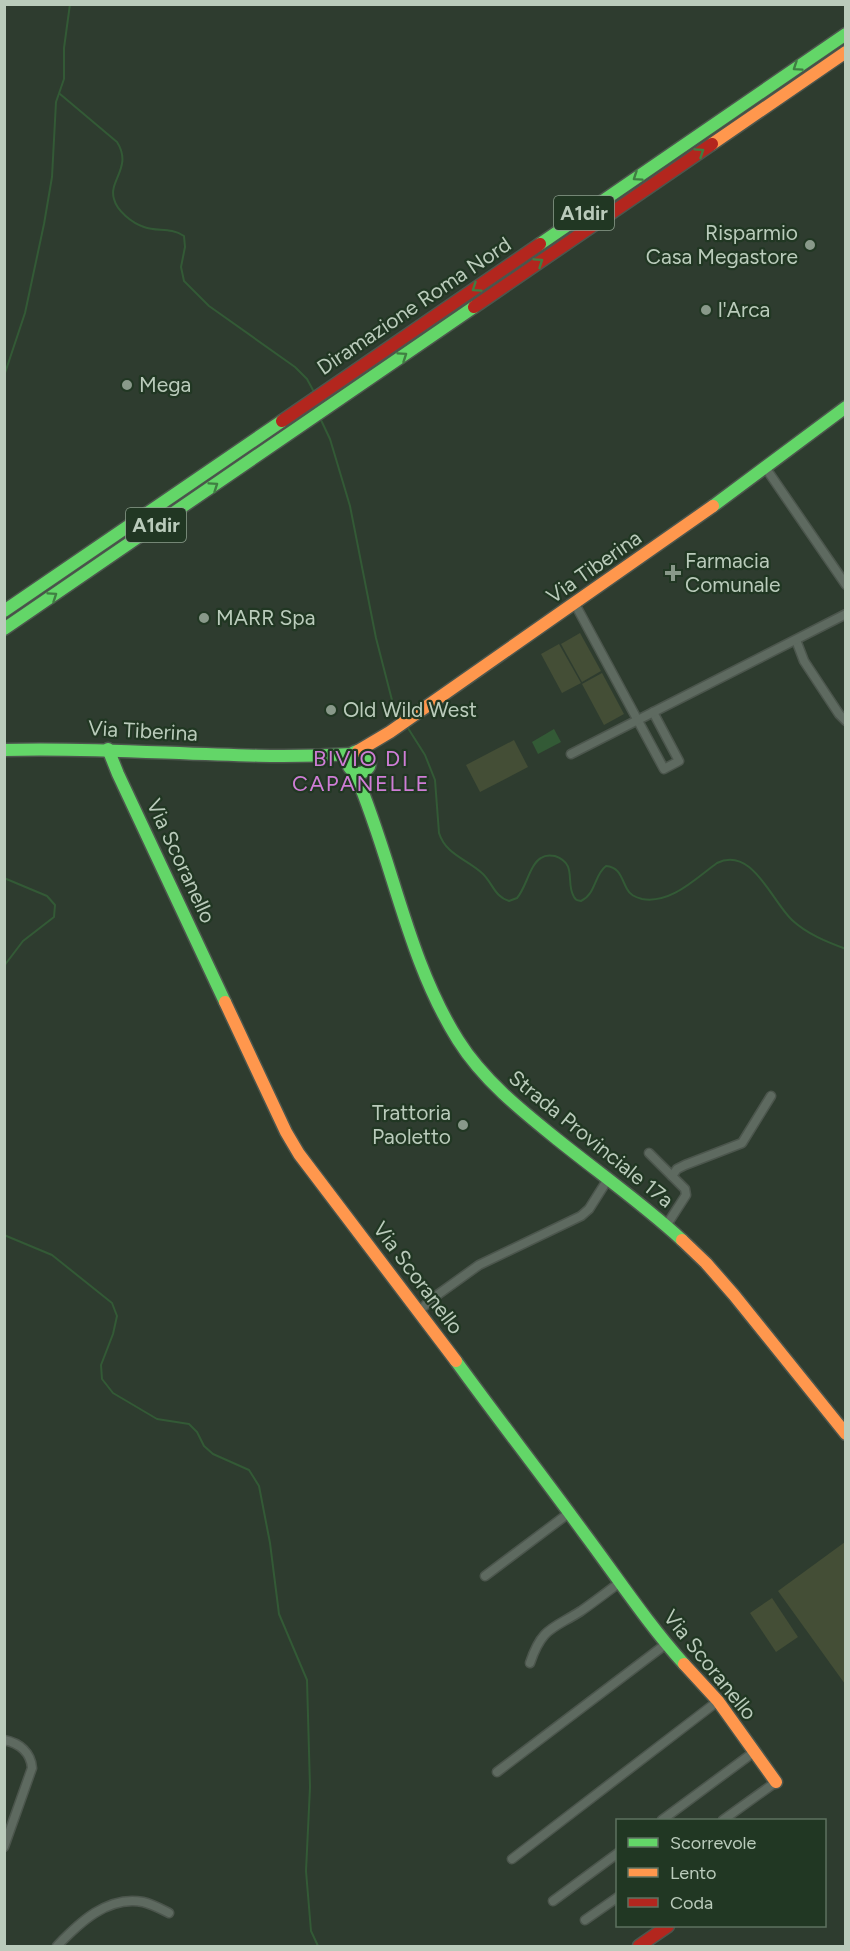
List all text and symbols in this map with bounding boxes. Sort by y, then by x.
one-way arrow [793,60,804,71]
one-way arrow [694,148,705,159]
one-way arrow [632,170,643,181]
road number: A1dir [554,196,614,230]
place label: Risparmio Casa Megastore [646,220,798,269]
street label: Diramazione Roma Nord [312,231,515,380]
marker: Risparmio Casa Megastore [803,238,817,252]
one-way arrow [533,258,544,269]
one-way arrow [471,281,482,292]
place label: l'Arca [718,297,770,322]
marker: l'Arca [699,303,713,317]
one-way arrow [396,352,407,363]
place label: Mega [139,372,191,397]
marker: Mega [120,378,134,392]
one-way arrow [207,482,218,493]
road number: A1dir [126,508,186,542]
street label: Via Tiberina [542,525,646,608]
place label: Farmacia Comunale [685,548,780,597]
marker: Farmacia Comunale [666,566,680,580]
one-way arrow [46,592,57,603]
place label: MARR Spa [216,605,315,630]
marker: MARR Spa [197,611,211,625]
place label: Old Wild West [343,697,477,722]
marker: Old Wild West [324,703,338,717]
street label: Via Tiberina [87,715,199,746]
district label: BIVIO DI CAPANELLE [292,745,430,797]
street label: Via Scoranello [142,795,221,927]
street label: Strada Provinciale 17a [504,1065,679,1213]
place label: Trattoria Paoletto [372,1100,451,1149]
marker: Trattoria Paoletto [456,1118,470,1132]
street label: Via Scoranello [368,1217,469,1339]
street label: Via Scoranello [658,1605,762,1725]
legend [616,1819,826,1927]
text: Scorrevole [670,1832,757,1854]
text: Lento [670,1862,716,1884]
text: Coda [670,1892,713,1914]

